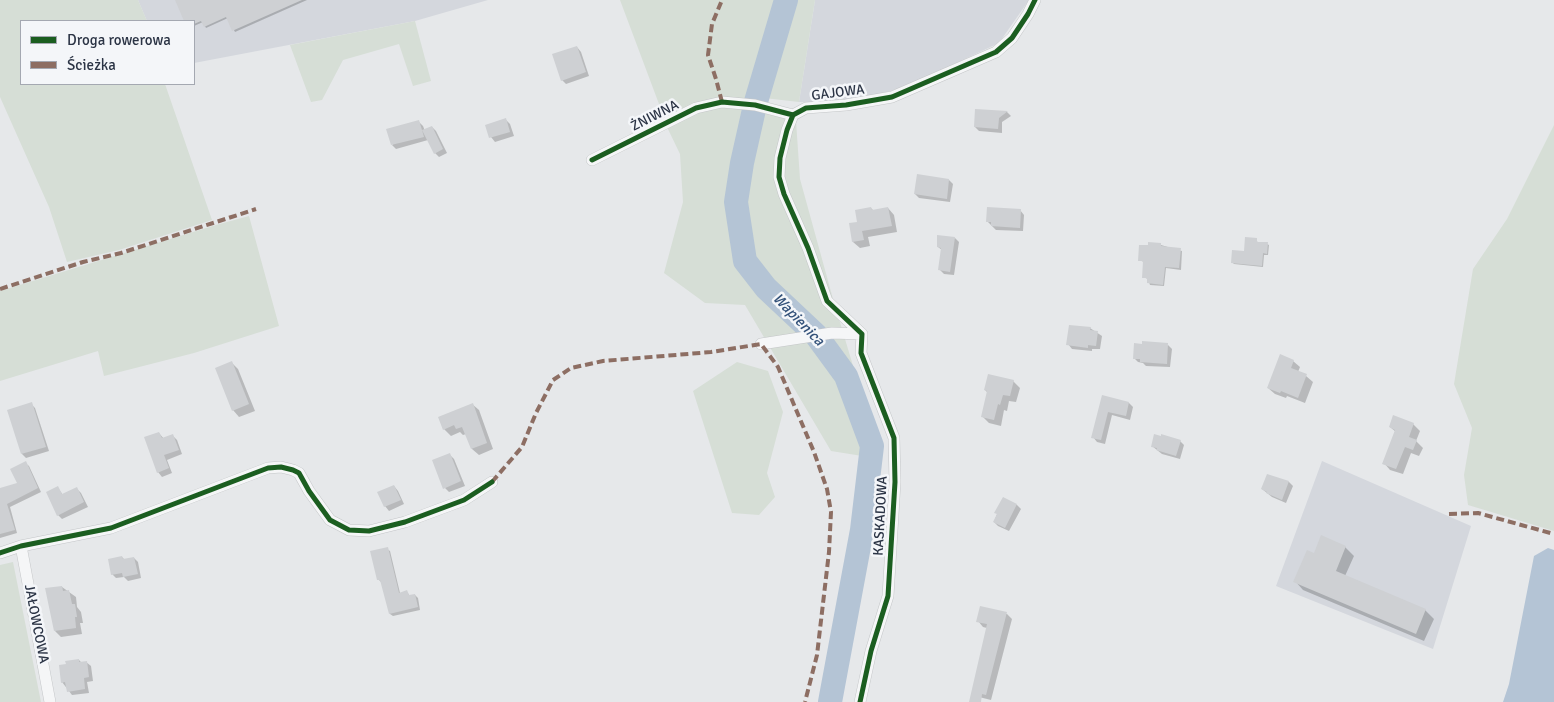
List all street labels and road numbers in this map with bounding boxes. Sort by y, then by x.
street label: GAJOWA [811,81,865,105]
street label: ŻNIWNA [628,97,682,135]
street label: KASKADOWA [871,476,891,556]
street label: JAŁOWCOWA [20,583,52,665]

